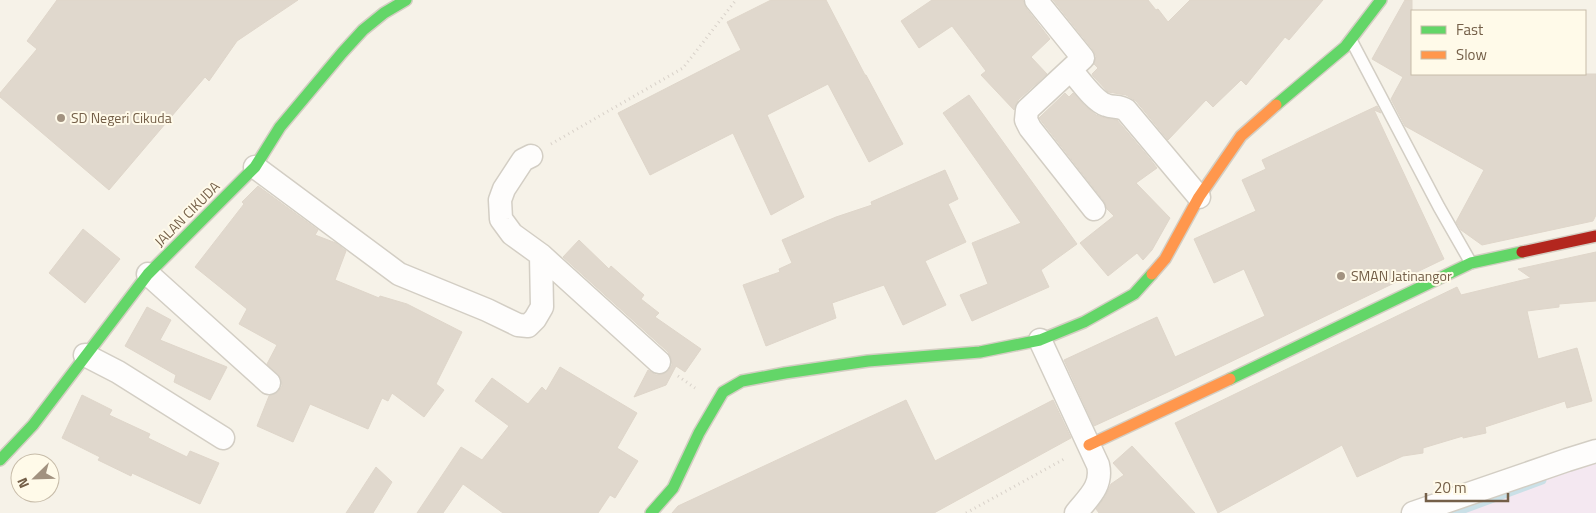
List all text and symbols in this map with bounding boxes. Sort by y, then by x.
legend [1411,10,1586,75]
text: Fast [1456,18,1484,41]
text: Slow [1456,43,1487,66]
place label: SD Negeri Cikuda [71,107,172,128]
marker: SD Negeri Cikuda [55,112,67,124]
street label: JALAN CIKUDA [149,176,225,251]
place label: SMAN Jatinangor [1351,265,1452,286]
marker: SMAN Jatinangor [1335,270,1347,282]
north arrow [10,453,60,503]
scale bar [1426,470,1508,502]
text: N [11,475,34,492]
text: 20 m [1434,476,1467,499]

